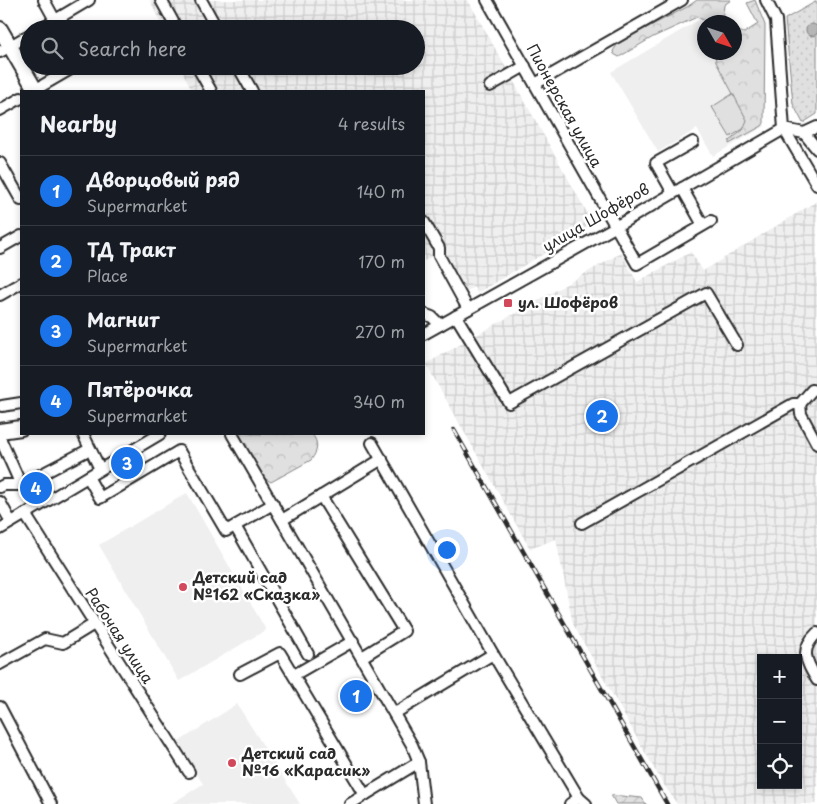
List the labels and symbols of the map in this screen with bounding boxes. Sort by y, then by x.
north arrow [697,15,742,60]
street label: Пионерская улица [522,39,609,172]
street label: улица Шофёров [537,177,653,257]
place label: ул. Шофёров [518,290,618,313]
marker: ул. Шофёров [502,297,514,309]
pin: 2 [586,397,618,435]
pin: 3 [111,444,143,482]
pin: 4 [20,469,52,507]
your location [434,537,460,563]
place label: Детский сад №162 «Сказка» [192,565,320,605]
marker: Детский сад №162 «Сказка» [177,581,189,593]
street label: Рабочая улица [81,583,160,688]
pin: 1 [340,677,372,715]
place label: Детский сад №16 «Карасик» [241,741,370,781]
marker: Детский сад №16 «Карасик» [226,757,238,769]

